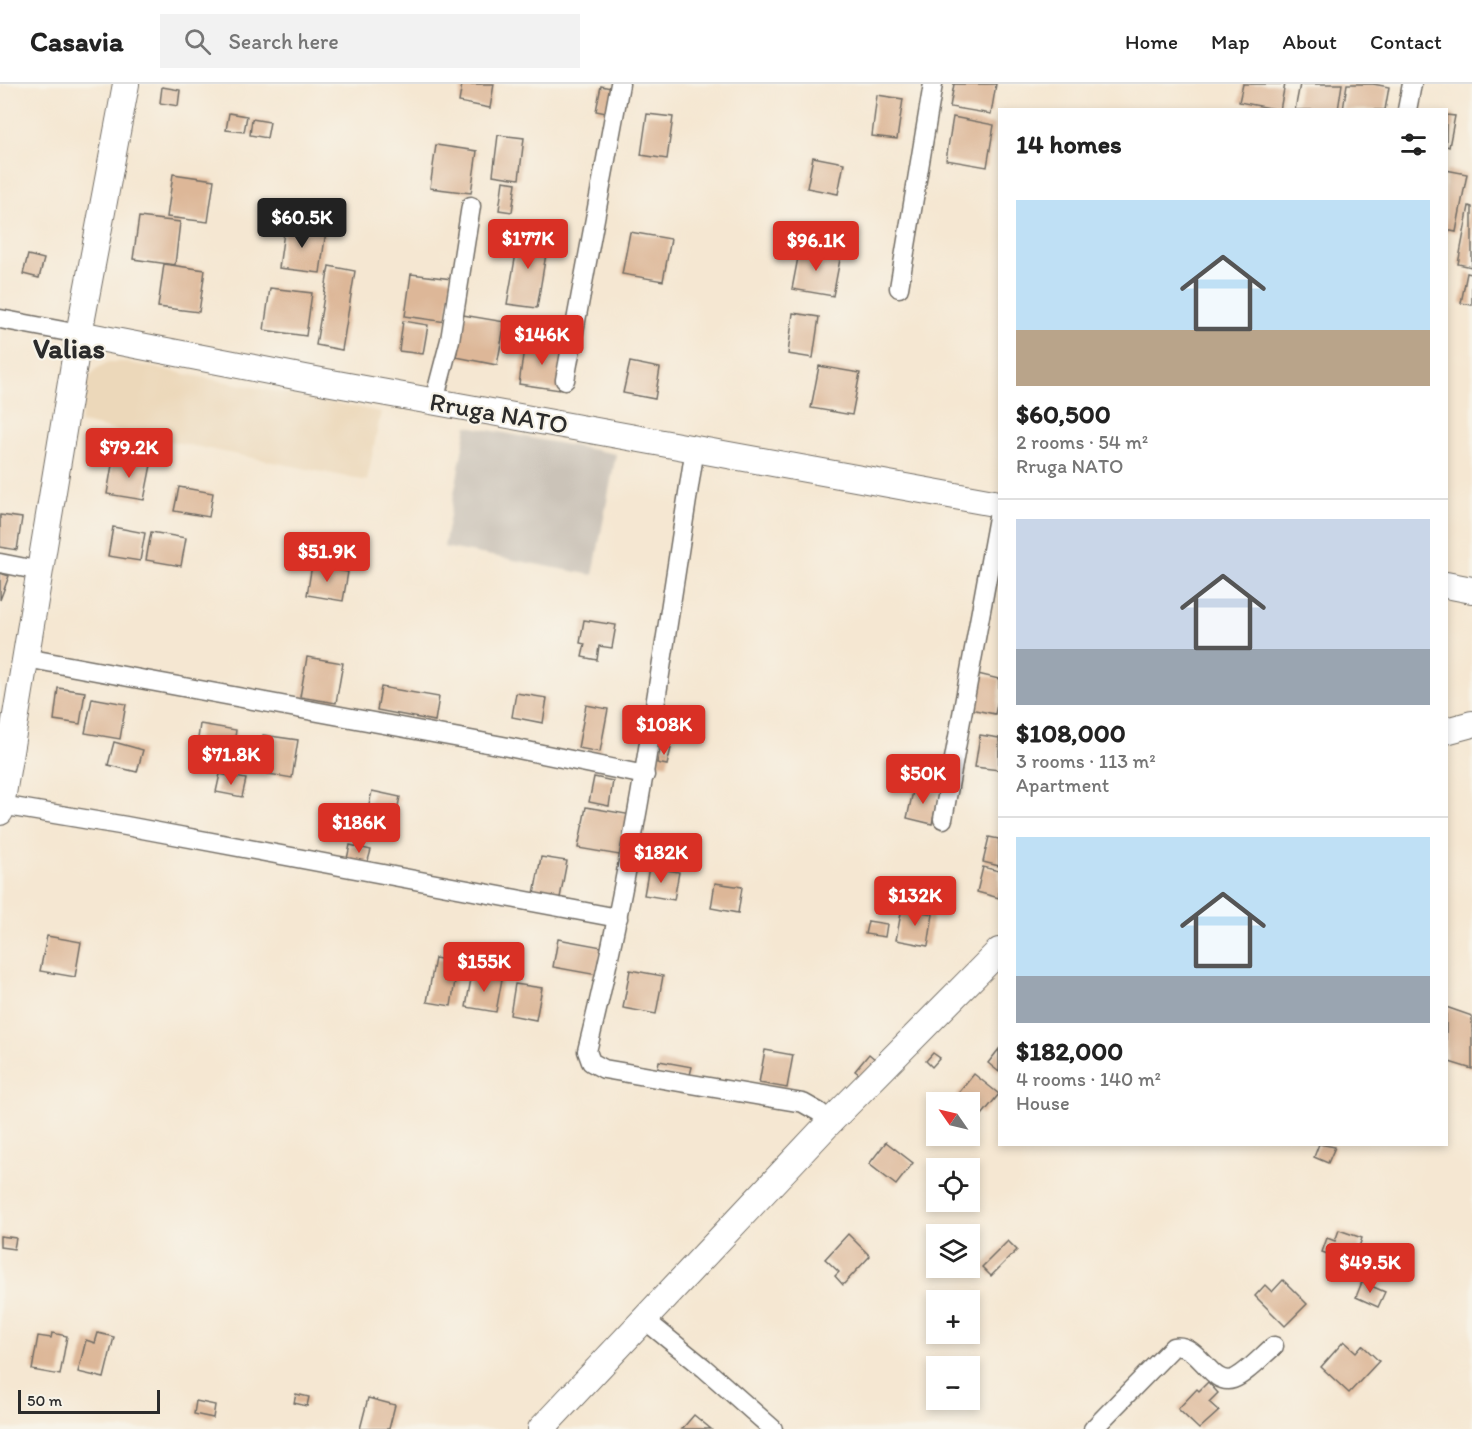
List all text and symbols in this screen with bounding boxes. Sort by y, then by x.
search box [160,14,580,68]
text: Casavia [30,24,124,58]
icon: search [181,25,214,58]
text: Search here [229,28,339,55]
text: Home [1125,29,1178,54]
text: Map [1211,29,1250,54]
text: About [1283,29,1337,54]
text: Contact [1370,29,1442,54]
text: 14 homes [1016,128,1122,160]
icon: filters [1397,128,1430,161]
pin: $60.5K [253,198,351,249]
text: $60.5K [271,205,333,229]
pin: $177K [486,219,570,270]
pin: $96.1K [767,221,865,272]
text: $177K [502,226,554,250]
text: $96.1K [787,228,845,252]
icon: home [1169,239,1277,347]
pin: $146K [500,315,584,366]
text: $146K [515,322,569,346]
district label: Valias [33,331,105,365]
street label: Rruga NATO [427,385,571,441]
text: $60,500 [1016,398,1111,430]
pin: $79.2K [80,428,178,479]
text: 2 rooms · 54 m² [1016,430,1148,454]
text: $79.2K [100,435,158,459]
text: Rruga NATO [1016,454,1124,478]
pin: $51.9K [278,532,376,583]
text: $51.9K [298,539,356,563]
icon: home [1169,558,1277,666]
pin: $108K [622,705,706,756]
text: $108K [636,712,692,736]
text: $108,000 [1016,717,1126,749]
pin: $71.8K [182,735,280,786]
text: $71.8K [202,742,260,766]
text: 3 rooms · 113 m² [1016,749,1156,773]
pin: $50K [887,754,959,805]
text: $50K [900,761,946,785]
text: Apartment [1016,773,1109,797]
pin: $186K [317,803,401,854]
text: $186K [332,810,386,834]
pin: $182K [619,833,703,884]
text: $182K [634,840,688,864]
pin: $132K [873,876,957,927]
icon: home [1169,876,1277,984]
text: $132K [888,883,942,907]
pin: $155K [442,942,526,993]
text: $155K [457,949,511,973]
text: $182,000 [1016,1035,1123,1067]
text: 4 rooms · 140 m² [1016,1067,1161,1091]
text: House [1016,1091,1070,1115]
north arrow [926,1092,980,1146]
map controls [926,1092,980,1410]
button: locate [926,1158,980,1212]
button: layers [926,1224,980,1278]
pin: $49.5K [1321,1243,1419,1294]
text: $49.5K [1340,1250,1400,1274]
button: + [926,1290,980,1344]
button: − [926,1356,980,1410]
scale bar [18,1387,160,1414]
text: 50 m [27,1391,62,1410]

